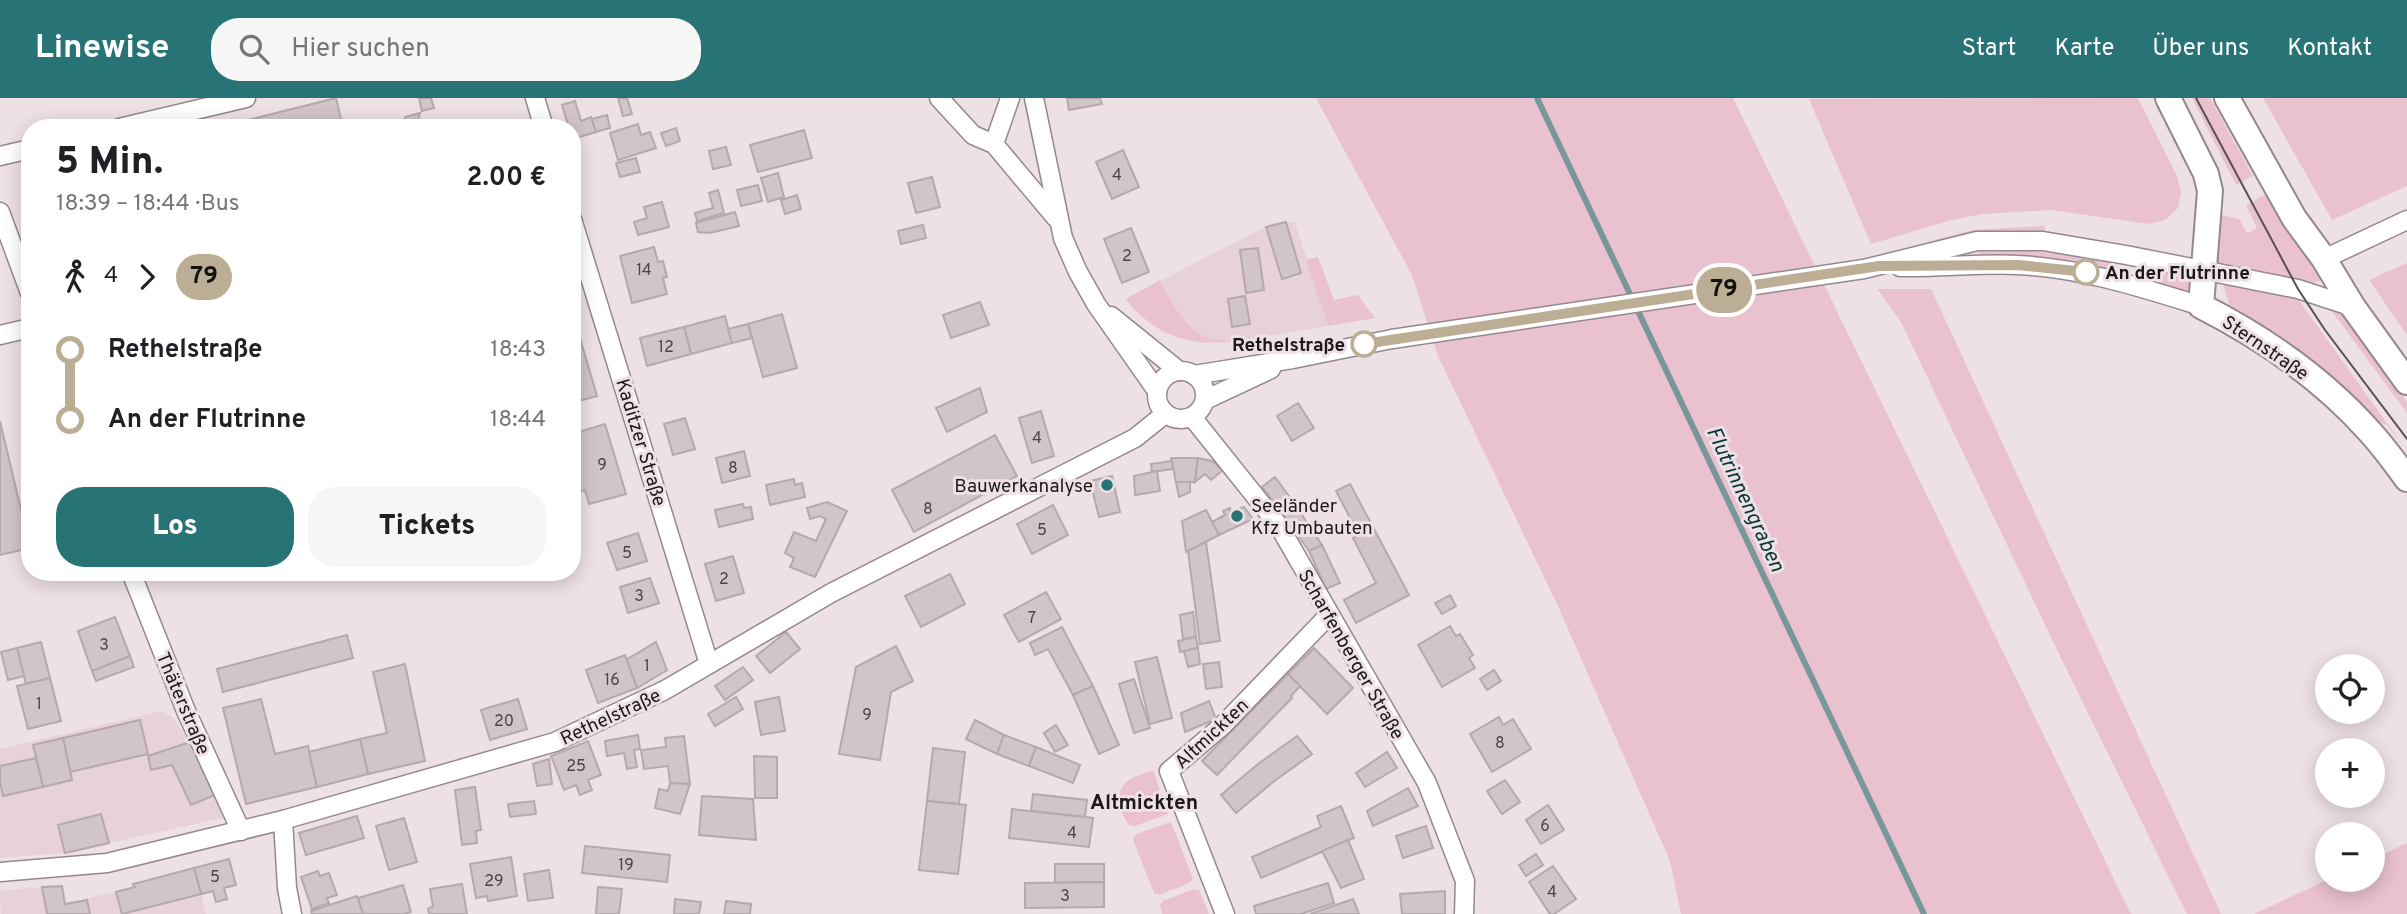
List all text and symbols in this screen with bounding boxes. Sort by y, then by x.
search box [211,18,701,81]
text: Linewise [35,28,169,70]
icon: search [235,30,273,68]
text: Hier suchen [291,33,430,66]
text: Start [1962,34,2016,64]
text: Karte [2054,34,2114,64]
text: Über uns [2152,34,2249,64]
text: Kontakt [2287,34,2372,64]
text: 5 Min. [56,139,163,188]
text: 2.00 € [466,162,546,195]
house number: 4 [1112,166,1122,186]
text: 18:39 – 18:44 · Bus [56,190,239,219]
house number: 2 [1122,247,1132,267]
icon: walk [56,258,94,296]
icon: forward [128,258,166,296]
marker: An der Flutrinne [2073,259,2099,285]
house number: 14 [636,261,652,281]
text: 4 [104,262,118,291]
text: 79 [190,262,218,292]
place label: An der Flutrinne [2105,262,2250,286]
line badge: 79 [1692,267,1756,313]
text: 79 [1710,275,1738,305]
street label: Sternstraße [2217,311,2313,386]
marker: Rethelstraße [1351,331,1377,357]
text: Rethelstraße [108,334,263,367]
place label: Rethelstraße [1232,334,1345,358]
text: 18:43 [490,336,546,365]
house number: 12 [658,338,674,358]
street label: Kaditzer Straße [609,376,671,509]
text: An der Flutrinne [108,404,306,437]
text: 18:44 [490,406,546,435]
water label: Flutrinnengraben [1699,423,1790,577]
house number: 4 [1032,429,1042,449]
house number: 9 [597,456,607,476]
house number: 8 [728,459,738,479]
place label: Bauwerkanalyse [954,475,1093,499]
marker: Bauwerkanalyse [1099,477,1115,493]
button: Los [56,487,294,567]
button: Tickets [308,487,546,567]
place label: Seeländer Kfz Umbauten [1251,495,1373,541]
house number: 8 [923,500,933,520]
marker: Seeländer Kfz Umbauten [1229,508,1245,524]
house number: 5 [1037,521,1047,541]
house number: 5 [622,544,632,564]
street label: Scharfenberger Straße [1292,566,1409,744]
house number: 2 [719,570,729,590]
house number: 3 [634,587,644,607]
house number: 7 [1028,609,1036,629]
house number: 3 [99,636,109,656]
street label: Thäterstraße [150,649,215,759]
map controls [2315,654,2385,892]
button: locate [2315,654,2385,724]
house number: 1 [644,657,650,677]
house number: 16 [604,671,620,691]
street label: Rethelstraße [557,684,665,752]
street label: Altmickten [1170,694,1254,775]
house number: 1 [36,695,42,715]
house number: 9 [862,706,872,726]
house number: 20 [494,712,514,732]
house number: 8 [1495,734,1505,754]
button: + [2315,738,2385,808]
house number: 25 [566,757,586,777]
district label: Altmickten [1090,790,1198,817]
house number: 6 [1540,817,1550,837]
button: − [2315,822,2385,892]
house number: 4 [1067,824,1077,844]
house number: 19 [618,856,634,876]
house number: 5 [210,868,220,888]
house number: 29 [484,872,504,892]
house number: 4 [1547,883,1557,903]
house number: 3 [1060,887,1070,907]

